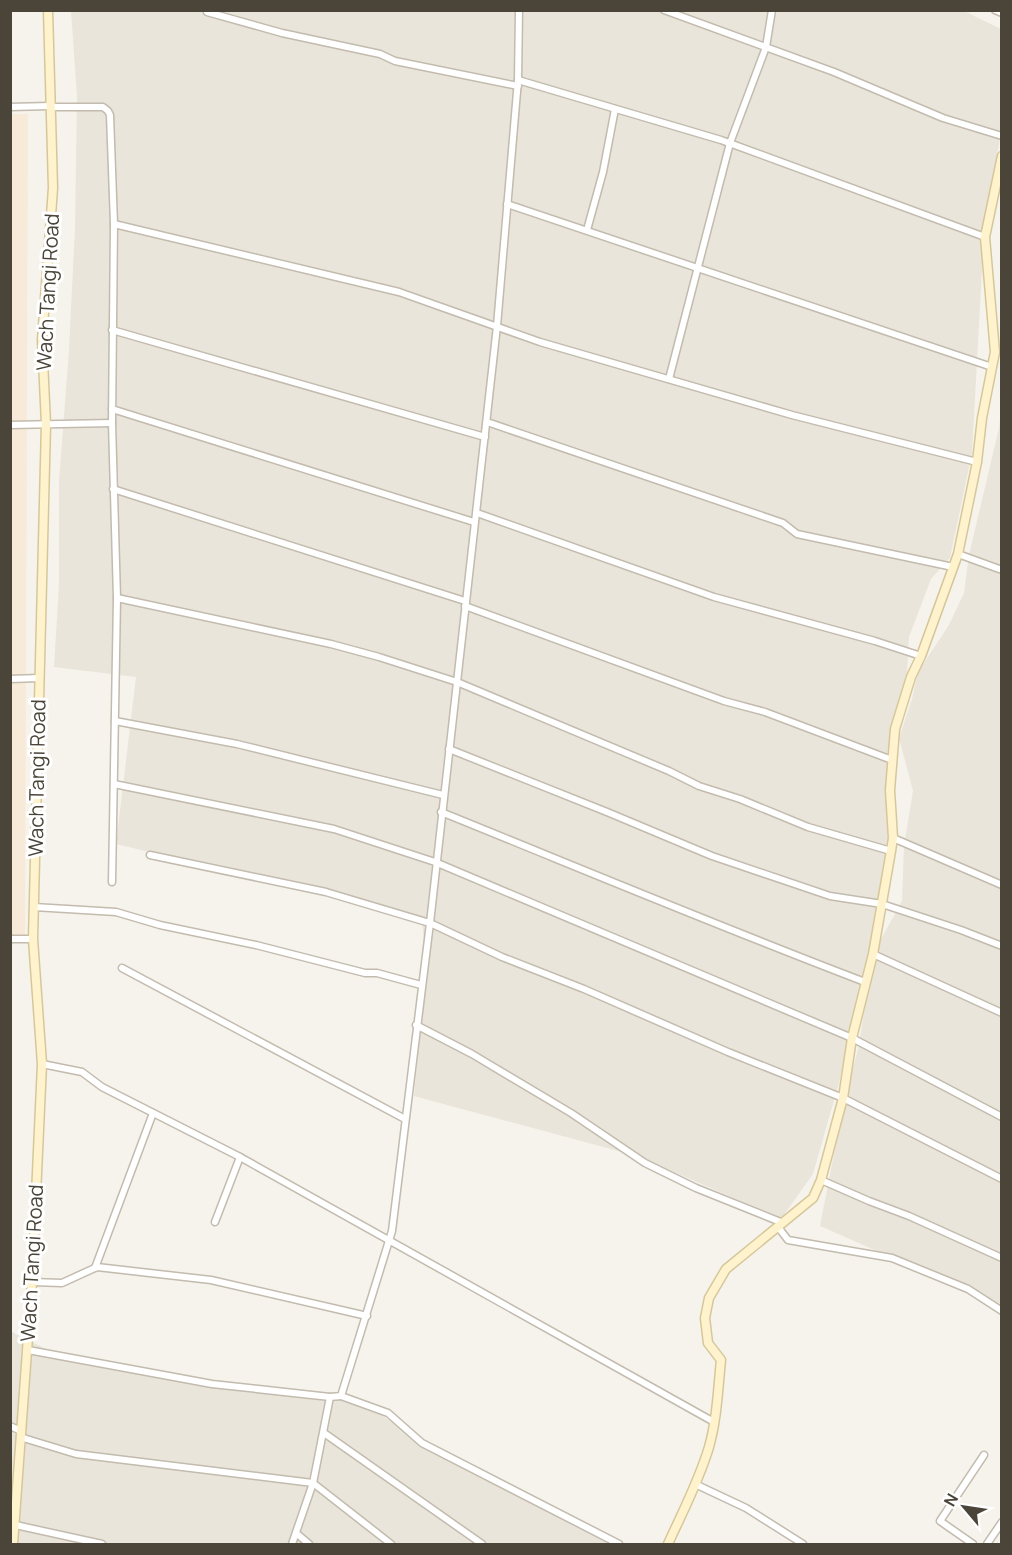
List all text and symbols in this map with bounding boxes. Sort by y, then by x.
street label: Wach Tangi Road [30,213,65,371]
street label: Wach Tangi Road [22,699,51,857]
street label: Wach Tangi Road [14,1184,49,1342]
north arrow [934,1477,994,1537]
text: N [938,1489,963,1510]

